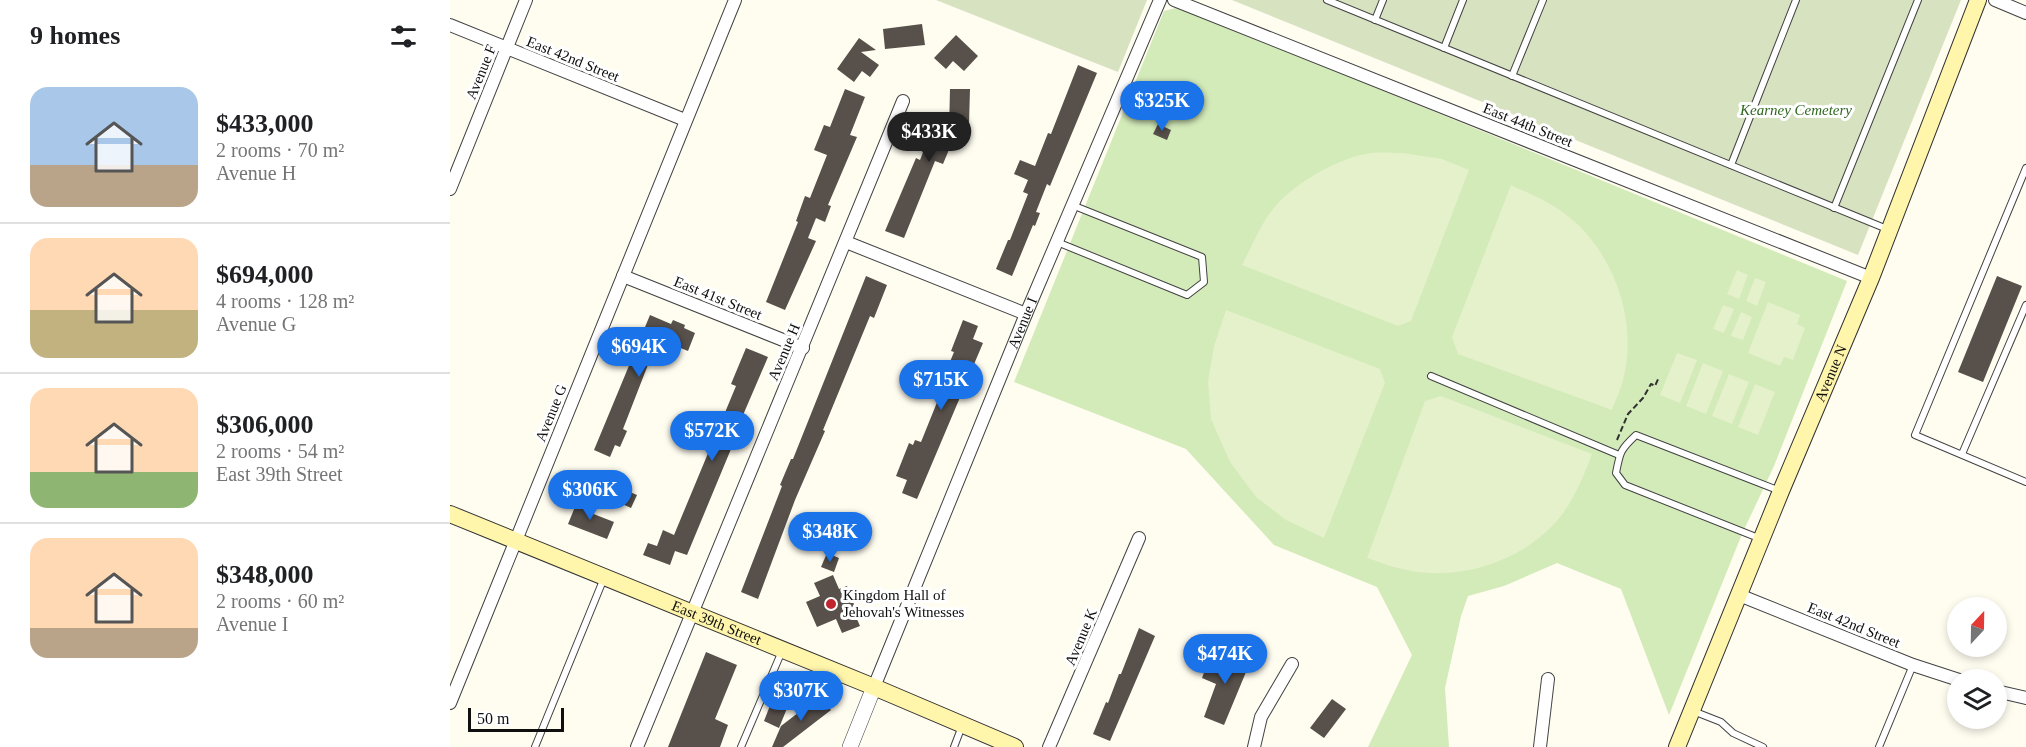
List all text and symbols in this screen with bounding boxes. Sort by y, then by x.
icon: filters [387,20,420,53]
text: 9 homes [30,21,120,50]
street label: East 42nd Street [524,33,622,85]
street label: Avenue F [463,42,499,102]
pin: $325K [1120,81,1204,132]
text: $325K [1134,89,1190,111]
street label: East 44th Street [1481,100,1576,151]
park label: Kearney Cemetery [1739,102,1852,118]
text: $433,000 [216,109,314,138]
icon: home [78,111,150,183]
pin: $433K [887,112,971,163]
text: $433K [901,120,957,142]
text: 2 rooms · 70 m² [216,139,344,161]
text: Avenue H [216,162,296,184]
text: $694,000 [216,260,314,289]
icon: home [78,262,150,334]
street label: East 41st Street [672,273,765,323]
text: 4 rooms · 128 m² [216,290,354,312]
street label: Avenue I [1005,295,1040,351]
text: Avenue G [216,313,296,335]
street label: Avenue H [765,321,803,383]
pin: $694K [597,327,681,378]
text: $694K [611,335,667,357]
street label: Avenue N [1812,342,1850,404]
pin: $715K [899,360,983,411]
text: $715K [913,368,969,390]
street label: Avenue G [532,382,570,444]
text: $306,000 [216,410,314,439]
pin: $572K [670,411,754,462]
icon: home [78,412,150,484]
text: $572K [684,419,740,441]
text: 2 rooms · 54 m² [216,440,344,462]
text: East 39th Street [216,463,343,485]
pin: $306K [548,470,632,521]
text: $306K [562,478,618,500]
pin: $348K [788,512,872,563]
text: $348K [802,520,858,542]
text: $348,000 [216,560,314,589]
icon: home [78,562,150,634]
place label: Kingdom Hall of Jehovah's Witnesses [843,587,965,620]
text: 2 rooms · 60 m² [216,590,344,612]
street label: East 39th Street [670,597,764,648]
marker: Kingdom Hall of Jehovah's Witnesses [824,597,838,611]
north arrow [1947,597,2007,657]
map controls [1947,597,2007,729]
street label: East 42nd Street [1805,599,1903,651]
street label: Avenue K [1062,606,1100,668]
text: Avenue I [216,613,288,635]
pin: $474K [1183,634,1267,685]
text: $474K [1197,642,1253,664]
button: layers [1947,669,2007,729]
pin: $307K [759,671,843,722]
text: $307K [773,679,829,701]
scale bar [468,705,564,732]
text: 50 m [477,710,509,727]

